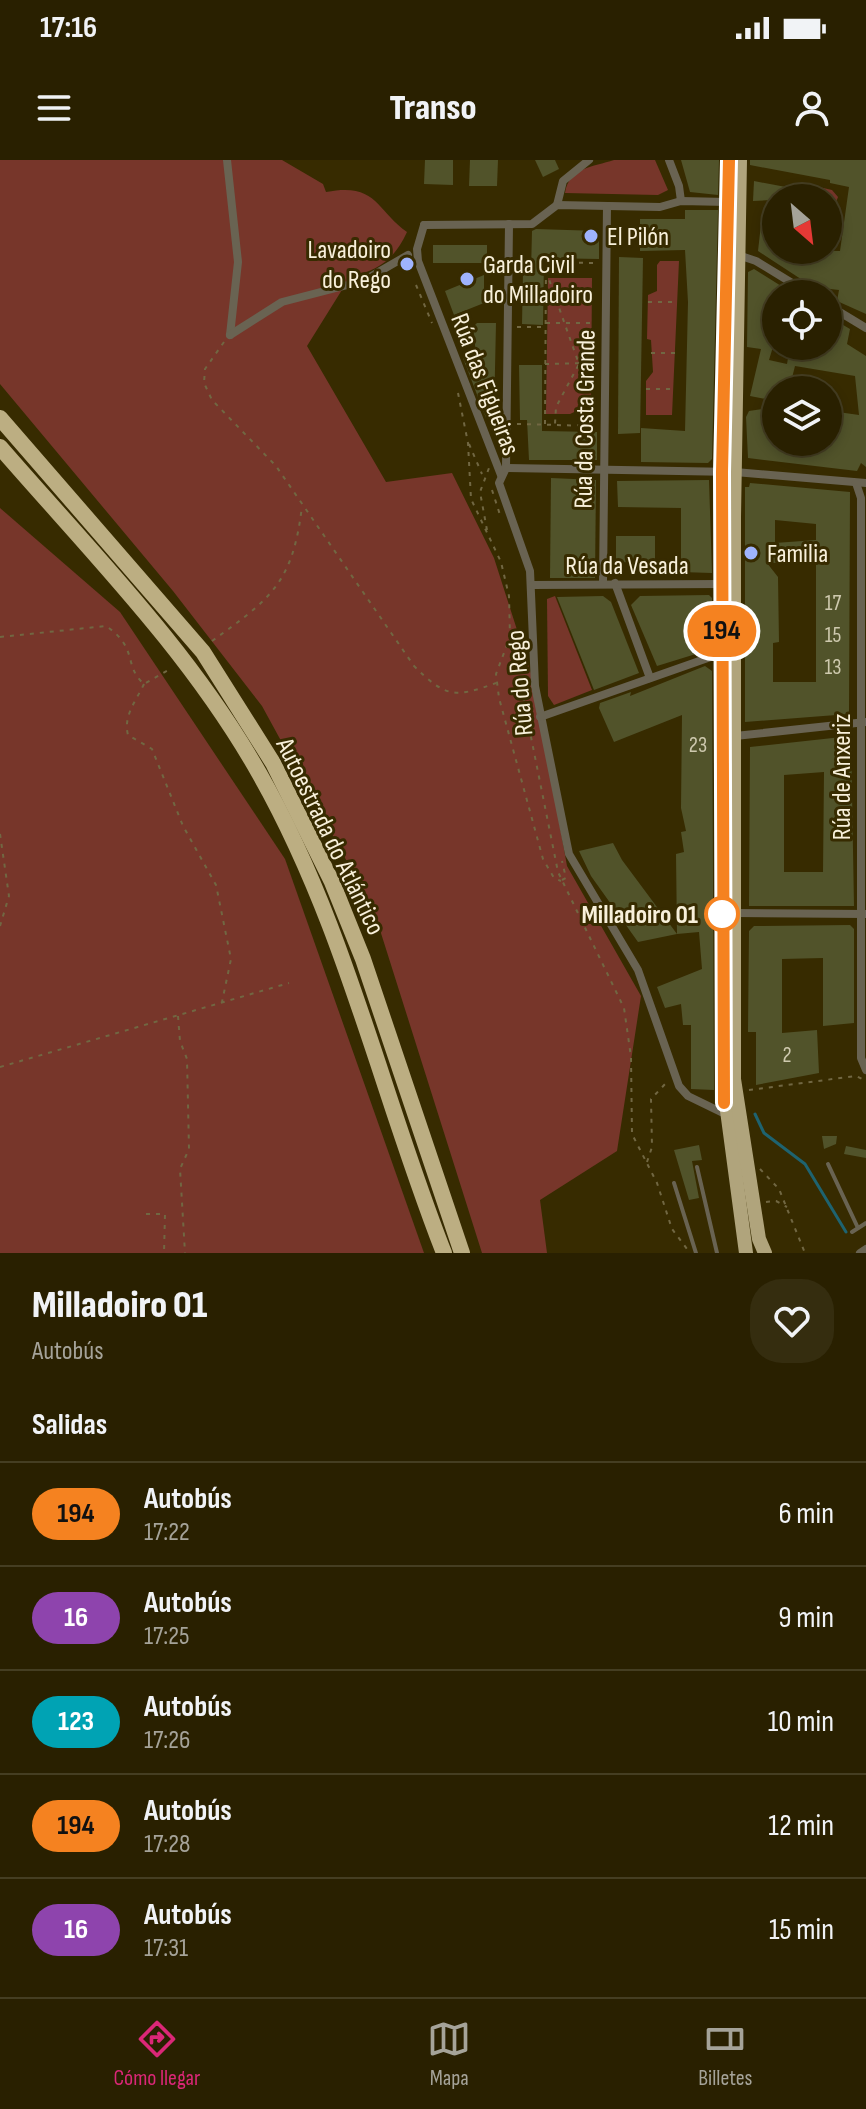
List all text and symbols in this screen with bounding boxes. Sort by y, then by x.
text: 17:16 [40,10,97,46]
icon: menu [32,86,76,130]
icon: person [790,86,834,130]
text: Transo [389,87,477,130]
north arrow [762,184,842,264]
map controls [762,184,842,456]
place label: El Pilón [607,222,669,253]
marker: El Pilón [582,227,600,245]
place label: Lavadoiro do Rego [308,235,391,296]
place label: Garda Civil do Milladoiro [483,250,593,311]
marker: Lavadoiro do Rego [398,255,416,273]
marker: Garda Civil do Milladoiro [458,270,476,288]
button: locate [762,280,842,360]
street label: Rúa das Figueiras [443,309,526,460]
street label: Rúa da Costa Grande [568,329,603,509]
button: layers [762,376,842,456]
place label: Familia [767,539,828,570]
marker: Familia [742,544,760,562]
street label: Rúa da Vesada [565,551,689,582]
house number: 17 [825,590,841,617]
line badge: 194 [676,605,768,657]
text: 194 [703,614,741,647]
house number: 15 [825,622,841,649]
street label: Rúa do Rego [500,629,541,737]
house number: 13 [825,654,841,681]
street label: Rúa de Anxeriz [827,714,858,840]
street label: Autoestrada do Atlántico [268,732,391,940]
house number: 23 [689,732,707,759]
marker: Milladoiro 01 [705,897,739,931]
place label: Milladoiro 01 [581,900,698,931]
house number: 2 [782,1042,792,1069]
button: heart [750,1279,834,1363]
text: Milladoiro 01 [32,1283,207,1328]
text: Autobús [32,1336,104,1367]
text: Salidas [32,1407,107,1443]
text: Autobús [144,1481,232,1517]
text: 6 min [778,1496,834,1532]
text: 194 [57,1497,95,1530]
text: 17:22 [144,1517,190,1548]
text: Autobús [144,1585,232,1621]
text: 9 min [778,1600,834,1636]
text: 16 [64,1601,88,1634]
text: 17:25 [144,1621,189,1652]
text: Autobús [144,1689,232,1725]
text: 10 min [768,1704,834,1740]
text: 123 [58,1705,94,1738]
text: 17:26 [144,1725,190,1756]
text: Autobús [144,1793,232,1829]
text: 12 min [768,1808,834,1844]
text: 194 [57,1809,95,1842]
text: 17:28 [144,1829,190,1860]
text: Autobús [144,1897,232,1933]
text: 15 min [769,1912,834,1948]
text: 16 [64,1913,88,1946]
text: 17:31 [144,1933,188,1964]
tab: Cómo llegar [114,2017,200,2092]
tab: Mapa [427,2017,471,2092]
tab: Billetes [698,2017,752,2092]

